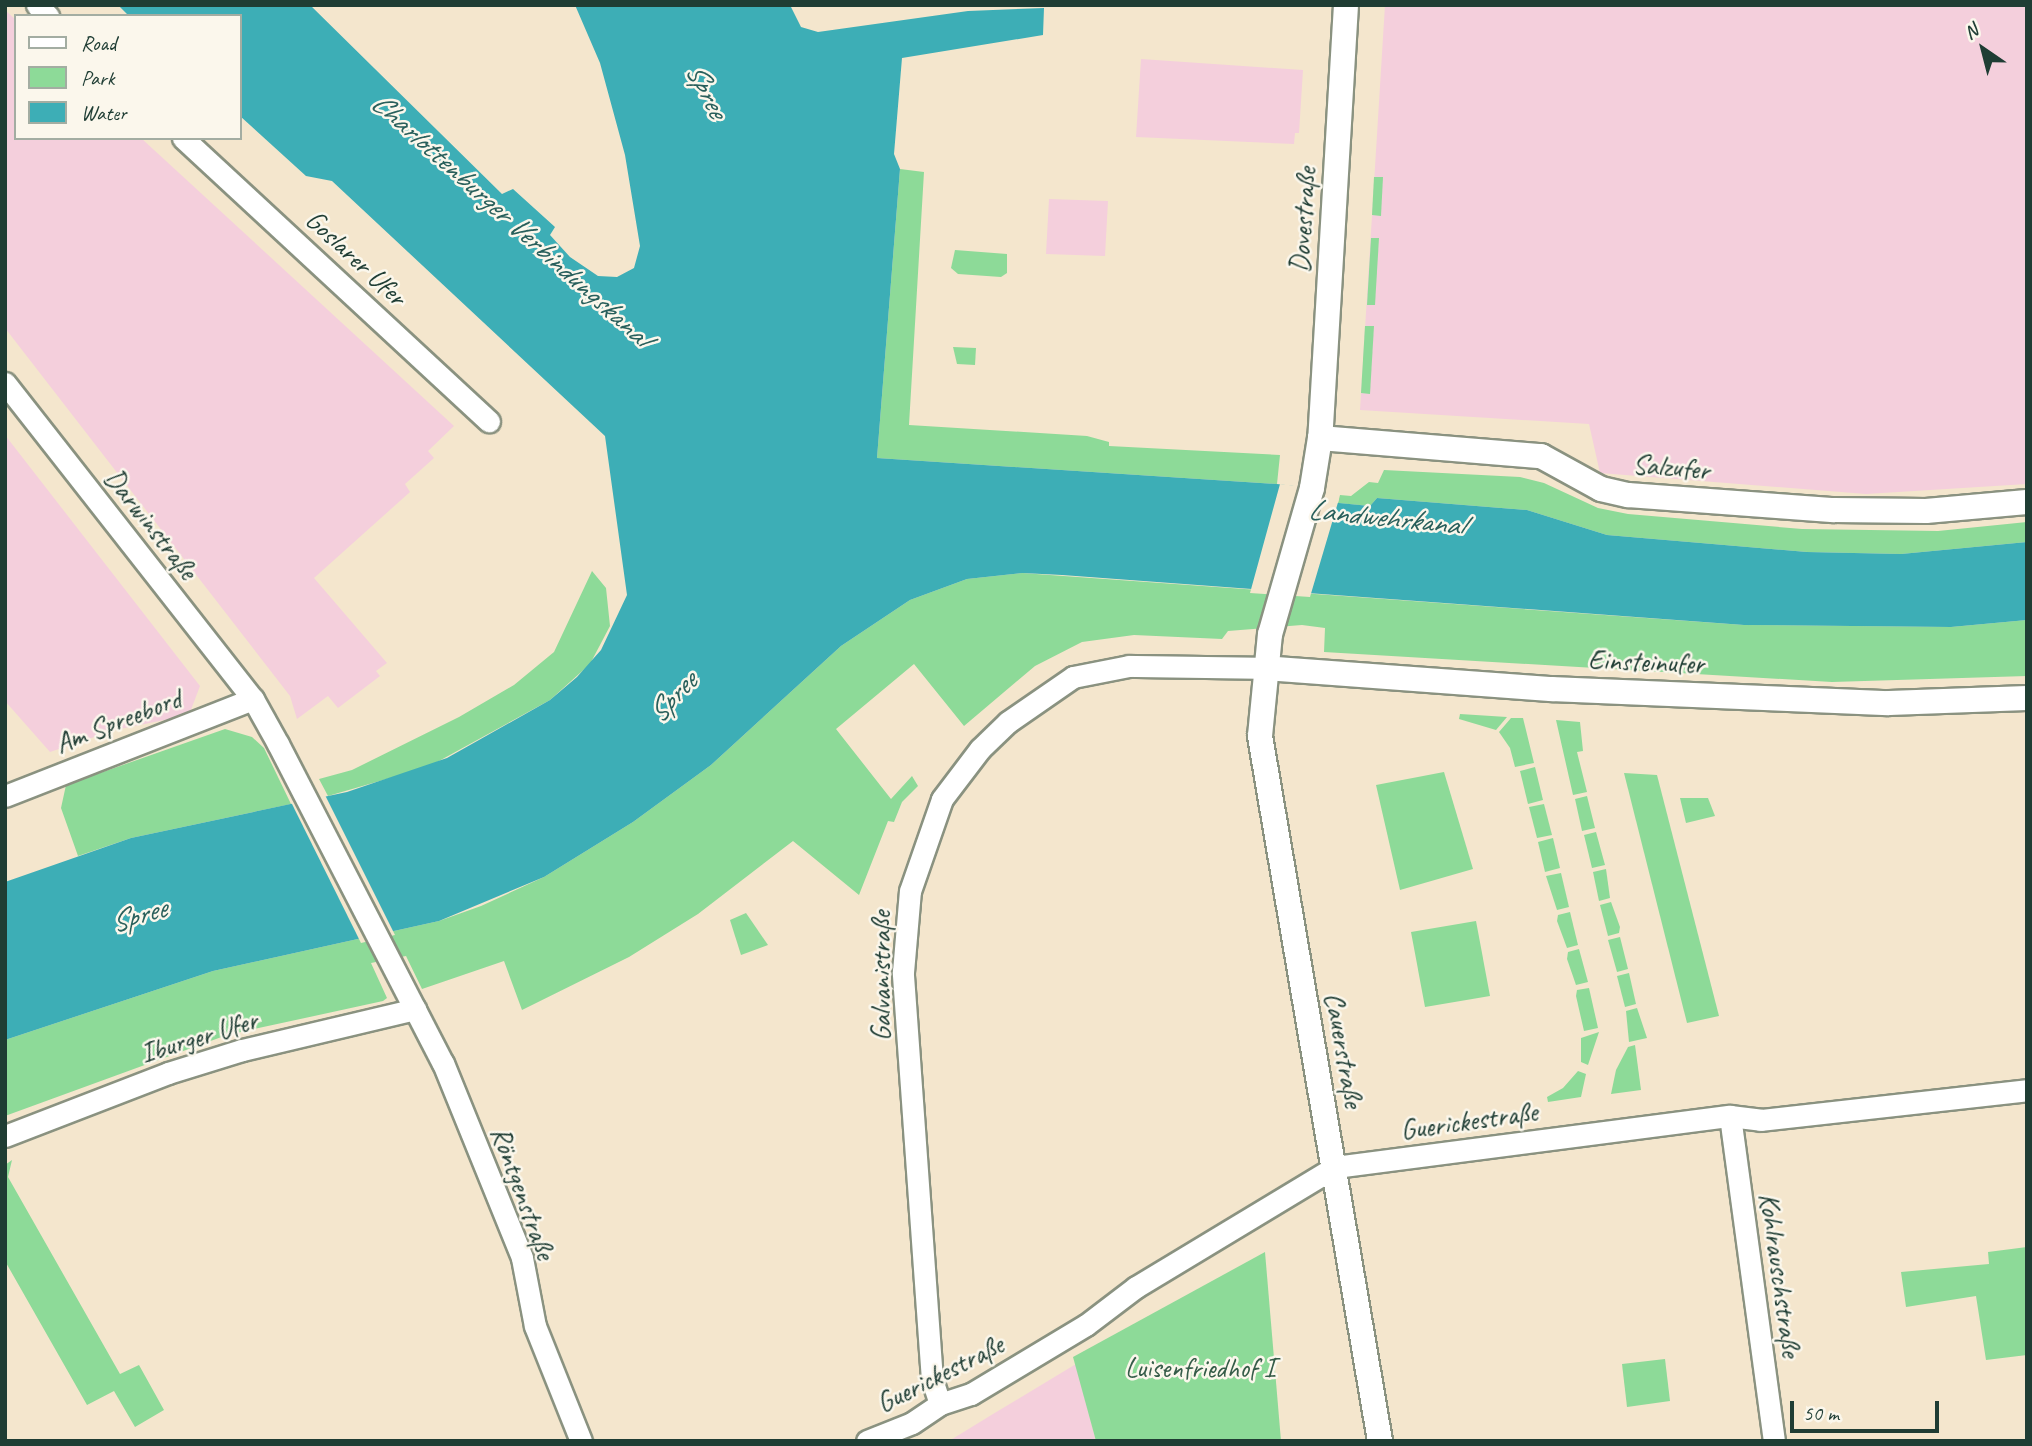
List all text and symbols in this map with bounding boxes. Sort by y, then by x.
legend [14,14,242,140]
north arrow [1948,14,2018,84]
text: N [1959,19,1983,45]
text: Road [81,30,116,56]
water label: Spree [678,57,736,123]
text: Park [81,65,114,91]
water label: Charlottenburger Verbindungskanal [364,84,658,354]
text: Water [81,100,127,126]
street label: Dovestraße [1283,166,1323,274]
street label: Goslarer Ufer [298,202,414,314]
street label: Salzufer [1631,447,1711,487]
street label: Darwinstraße [97,462,205,586]
water label: Landwehrkanal [1307,491,1465,543]
street label: Einsteinufer [1588,643,1704,681]
water label: Spree [640,664,704,730]
street label: Am Spreebord [50,682,186,760]
water label: Spree [106,890,170,940]
street label: Galvanistraße [864,911,898,1041]
street label: Cauerstraße [1317,990,1371,1110]
street label: Iburger Ufer [136,1003,262,1071]
street label: Guerickestraße [1398,1095,1540,1147]
street label: Röntgenstraße [483,1122,563,1264]
street label: Kohlrauschstraße [1752,1191,1808,1359]
street label: Guerickestraße [871,1328,1009,1420]
park label: Luisenfriedhof I [1125,1351,1275,1385]
scale bar [1794,1386,1943,1430]
text: 50 m [1803,1400,1839,1426]

